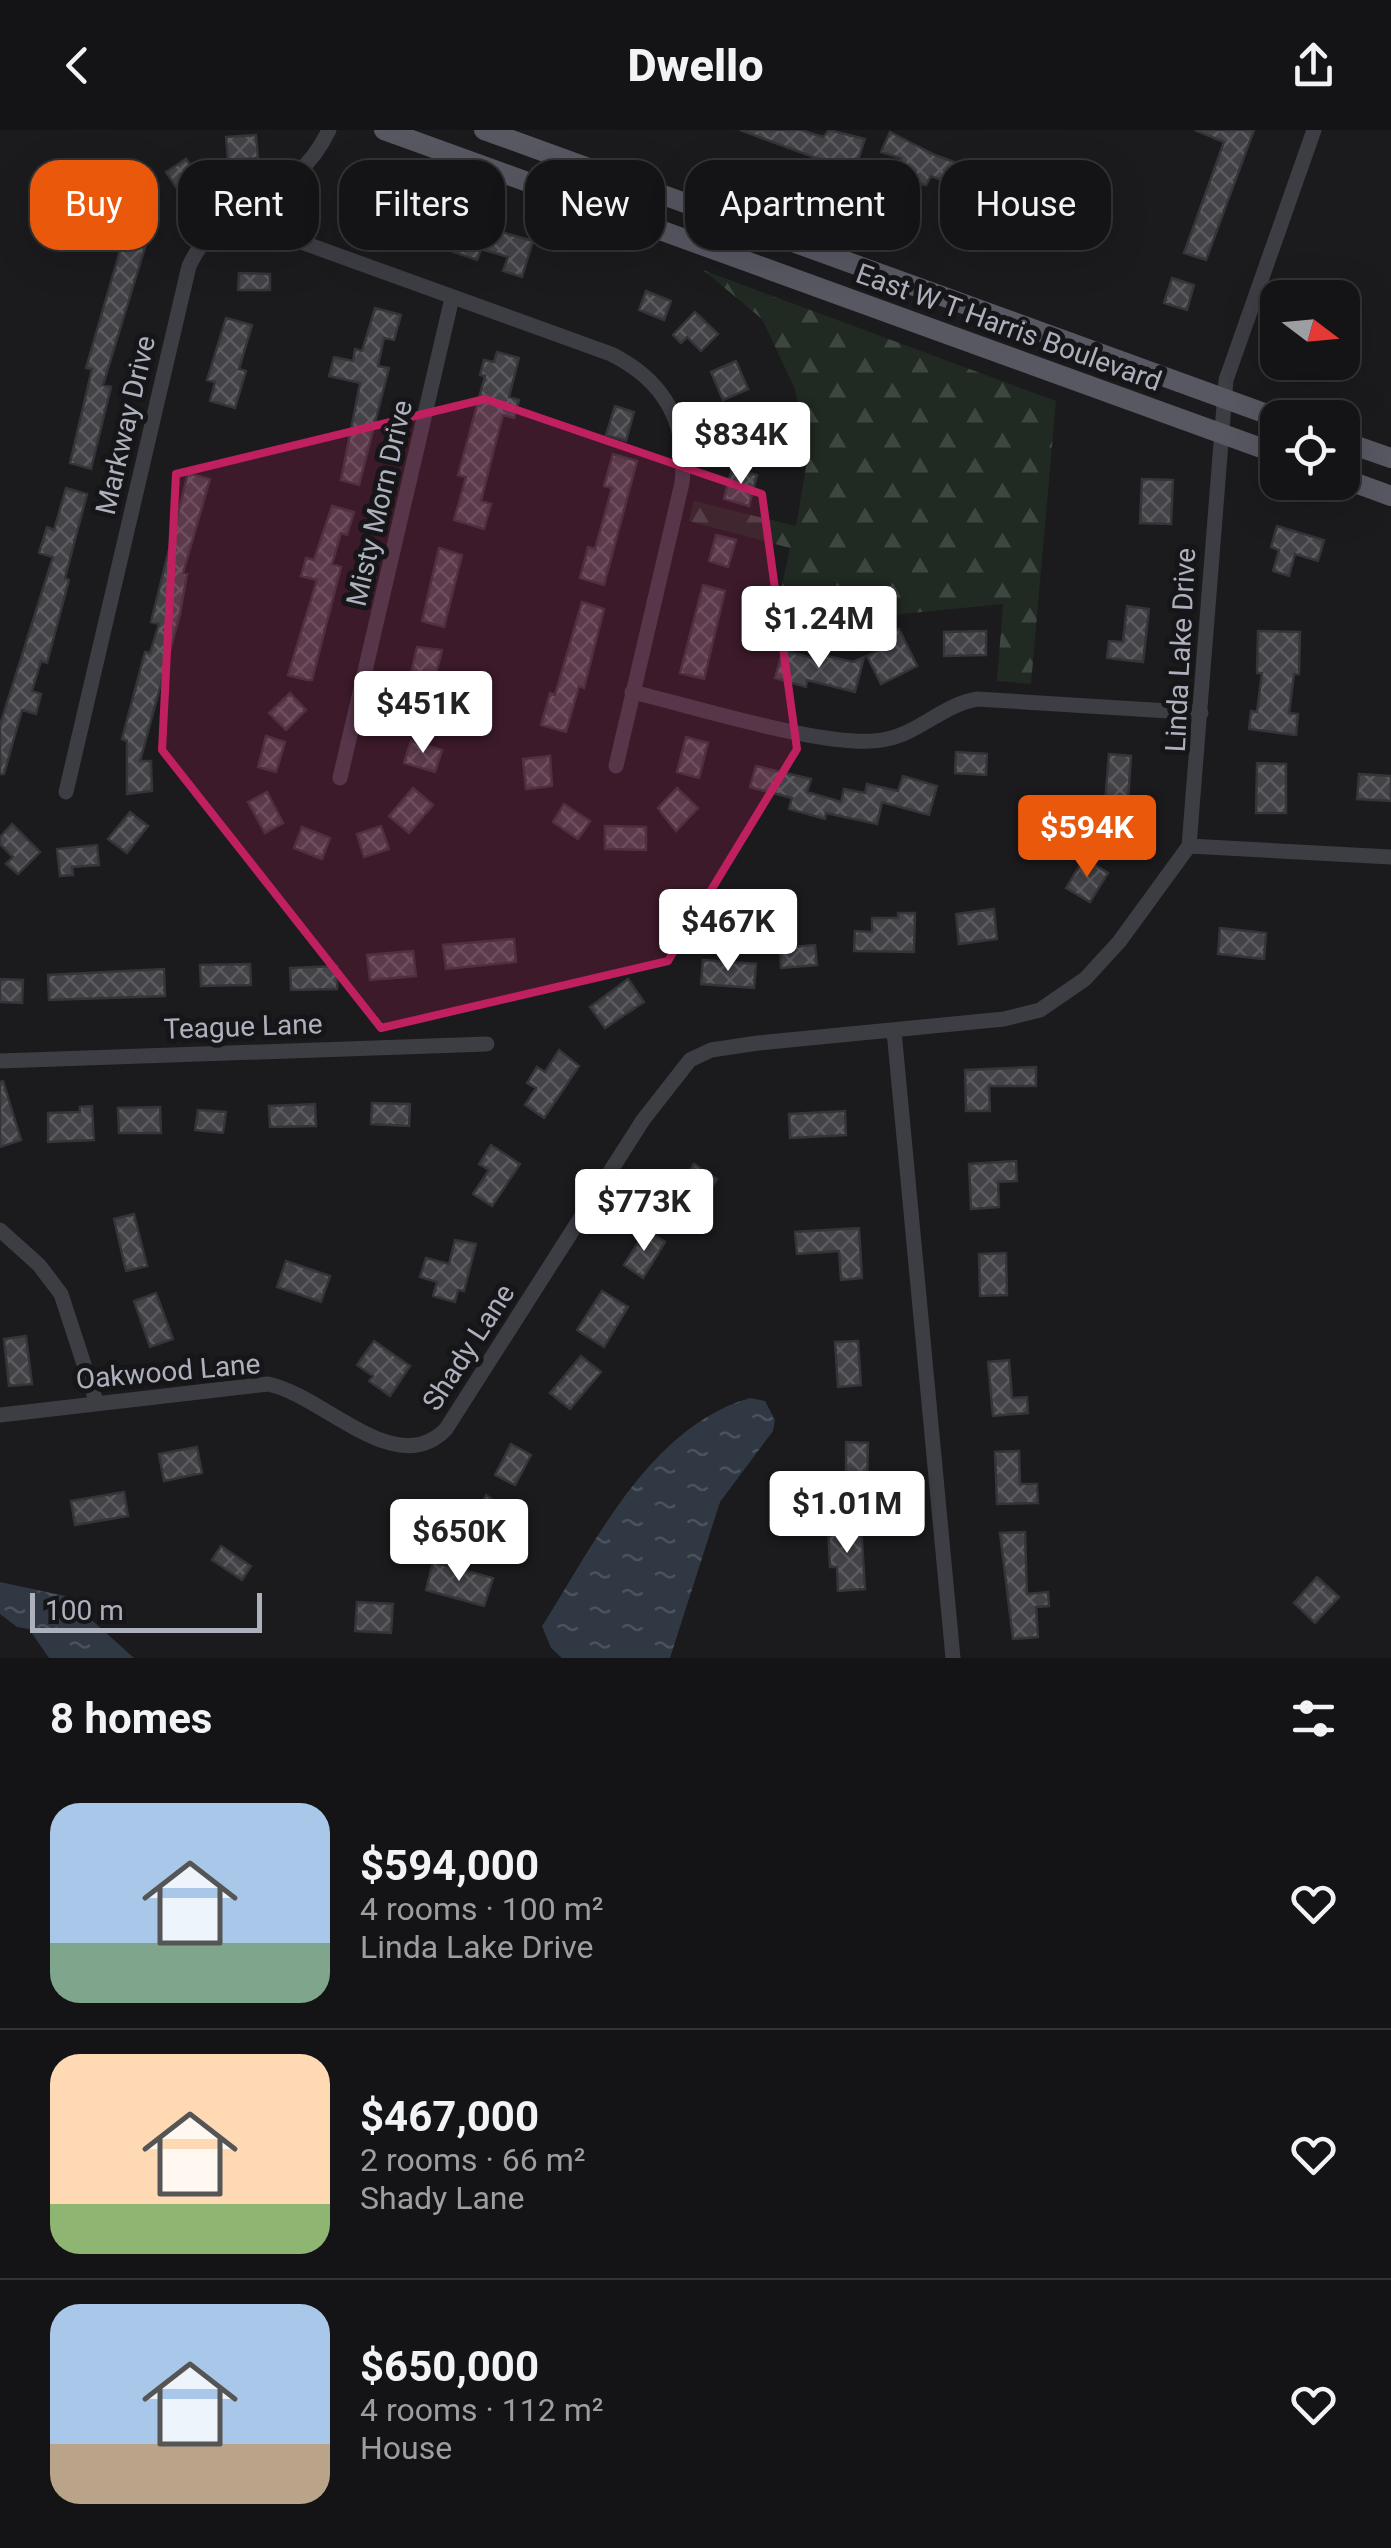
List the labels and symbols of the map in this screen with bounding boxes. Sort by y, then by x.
street label: East W T Harris Boulevard [852,257,1166,398]
north arrow [1260,280,1360,380]
street label: Markway Drive [89,332,162,518]
street label: Misty Morn Drive [340,397,419,609]
pin: $834K [671,402,811,487]
street label: Linda Lake Drive [1159,547,1202,753]
pin: $1.24M [738,586,900,671]
pin: $451K [353,671,493,756]
pin: $594K [1017,795,1157,880]
pin: $467K [658,889,798,974]
street label: Teague Lane [163,1007,323,1046]
pin: $773K [574,1169,714,1254]
street label: Shady Lane [415,1278,521,1417]
street label: Oakwood Lane [74,1347,262,1396]
pin: $1.01M [766,1471,928,1556]
pin: $650K [389,1499,529,1584]
scale bar [30,1588,262,1632]

